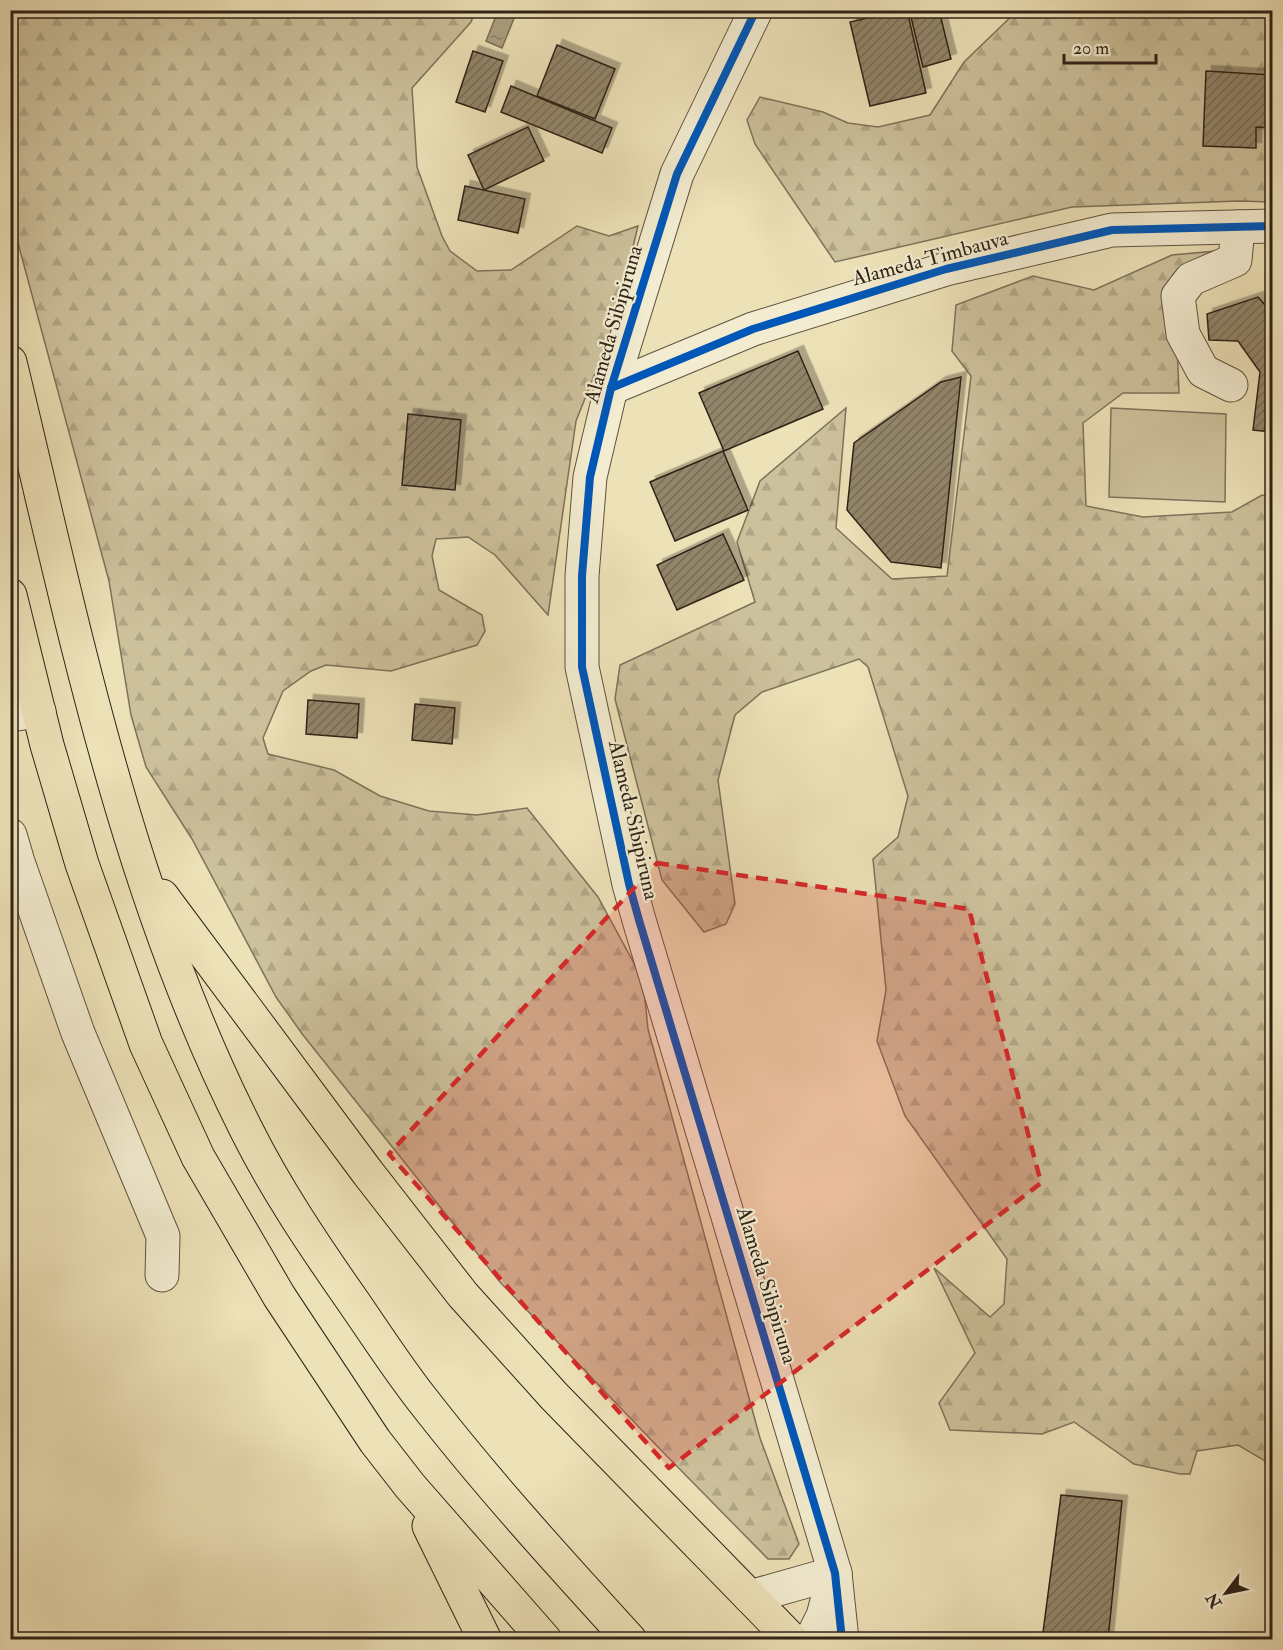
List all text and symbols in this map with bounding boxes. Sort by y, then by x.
scale bar [1064,27,1156,65]
text: 20 m [1073,37,1109,60]
street label: Alameda Timbauva [848,225,1011,293]
street label: Alameda Sibipiruna [578,242,649,407]
street label: Alameda Sibipiruna [602,737,665,903]
street label: Alameda Sibipiruna [730,1202,803,1367]
north arrow [1196,1563,1256,1623]
text: N [1201,1588,1227,1613]

